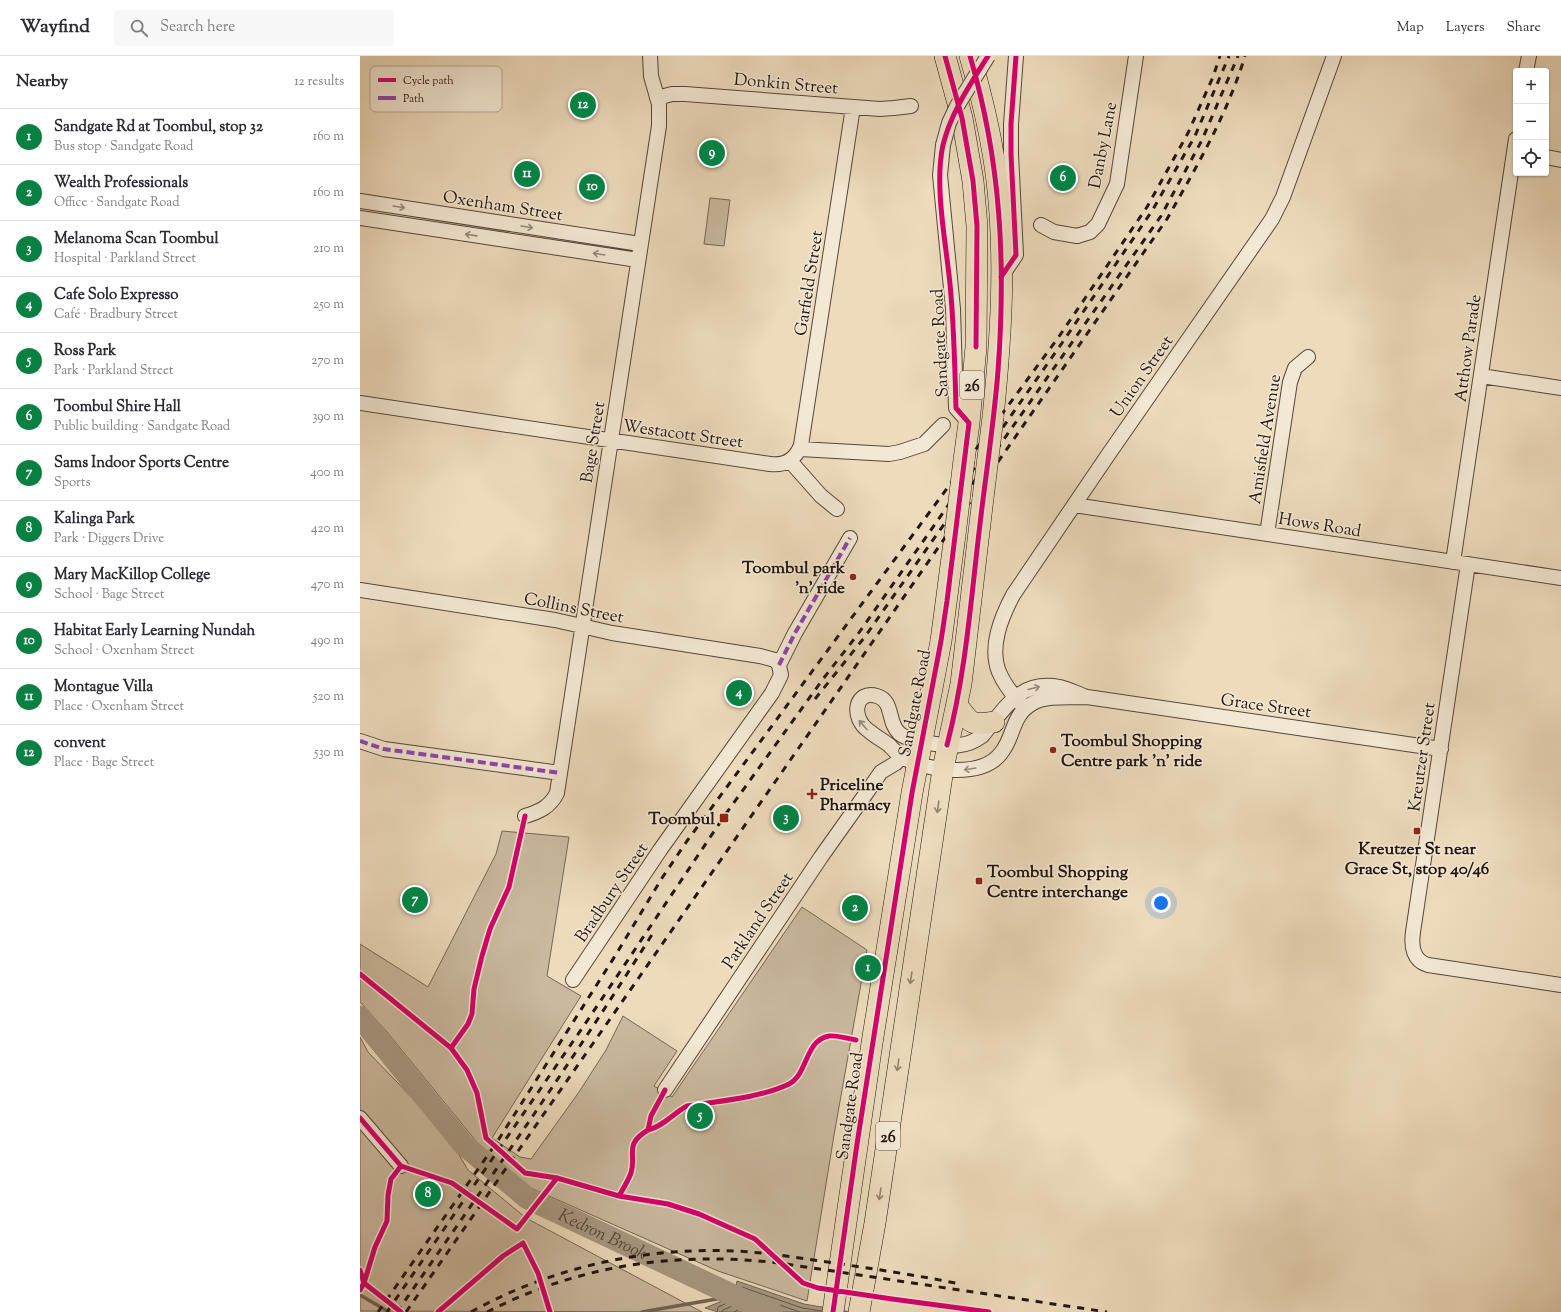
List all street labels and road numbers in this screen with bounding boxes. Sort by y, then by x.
street label: Donkin Street [733,68,839,102]
street label: Danby Lane [1084,100,1124,191]
street label: Oxenham Street [441,186,564,228]
street label: Garfield Street [790,229,830,338]
street label: Sandgate Road [926,288,956,398]
street label: Atthow Parade [1450,293,1488,404]
street label: Union Street [1105,331,1180,423]
road number: 26 [960,371,984,399]
street label: Amisfield Avenue [1244,373,1288,506]
street label: Bage Street [576,400,612,485]
street label: Westacott Street [621,415,745,455]
street label: Hows Road [1277,508,1363,544]
street label: Collins Street [522,588,626,630]
street label: Sandgate Road [894,647,938,759]
street label: Grace Street [1219,689,1313,725]
street label: Kreutzer Street [1403,701,1443,813]
street label: Bradbury Street [570,838,655,948]
street label: Parkland Street [717,868,800,974]
street label: Sandgate Road [832,1050,870,1162]
road number: 26 [876,1122,900,1150]

